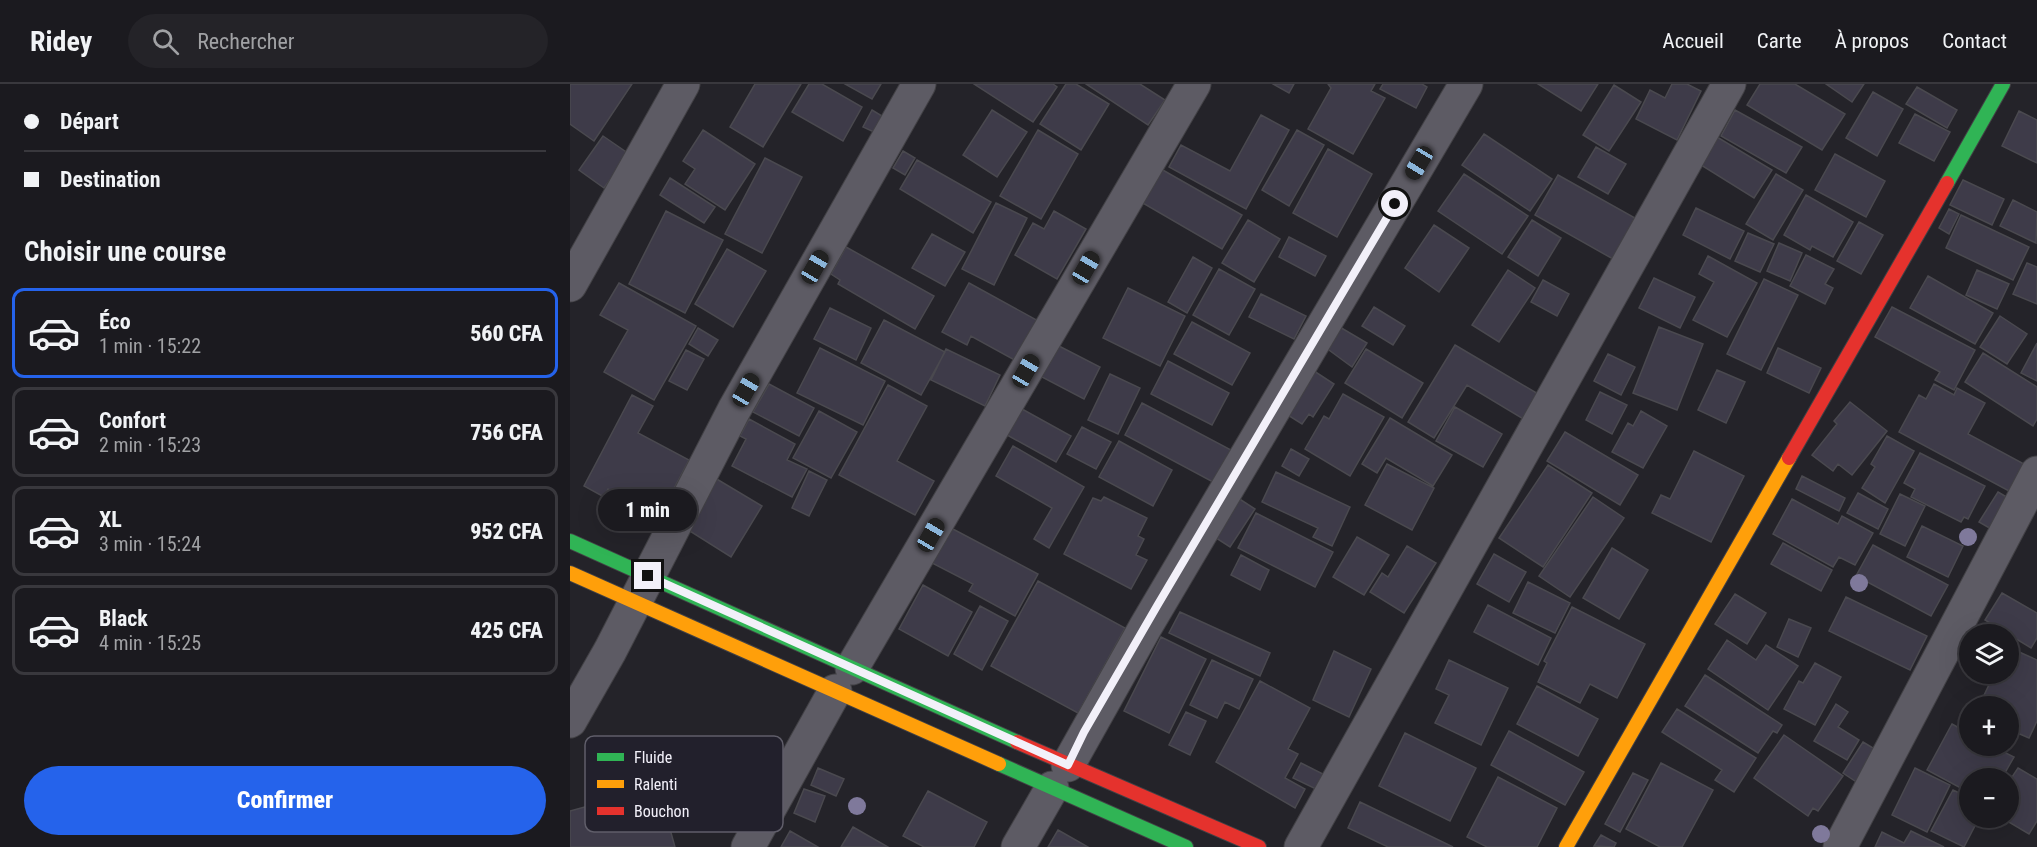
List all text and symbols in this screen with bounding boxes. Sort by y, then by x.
search box [128,14,548,68]
text: Ridey [30,25,92,58]
icon: search [149,25,182,58]
text: Rechercher [197,29,295,54]
text: Accueil [1663,29,1724,53]
text: Carte [1757,29,1802,53]
text: À propos [1835,29,1909,53]
text: Contact [1942,29,2007,53]
text: Départ [60,109,119,134]
car [1402,143,1436,183]
text: Destination [60,167,161,192]
route start [1381,190,1408,217]
text: Choisir une course [24,236,226,268]
car [798,247,832,287]
car [1069,248,1103,288]
icon: car [27,306,81,360]
text: Éco [99,309,131,334]
text: 560 CFA [470,321,543,346]
text: 1 min · 15:22 [99,334,201,358]
car [1009,351,1043,391]
car [729,370,763,410]
icon: car [27,405,81,459]
text: Confort [99,408,166,433]
text: 756 CFA [470,420,543,445]
text: 2 min · 15:23 [99,433,201,457]
callout: 1 min [598,489,698,531]
text: 1 min [625,498,670,522]
icon: car [27,504,81,558]
text: XL [99,507,122,532]
car [914,515,948,555]
text: 952 CFA [470,519,543,544]
text: 3 min · 15:24 [99,532,201,556]
route end [634,562,661,589]
icon: car [27,603,81,657]
text: Black [99,606,148,631]
text: 425 CFA [470,618,543,643]
map controls [1959,624,2019,828]
button: layers [1959,624,2019,684]
text: 4 min · 15:25 [99,631,201,655]
button: + [1959,696,2019,756]
legend [585,736,783,832]
text: Fluide [634,748,672,767]
button: Confirmer [24,766,546,835]
button: − [1959,768,2019,828]
text: Ralenti [634,775,677,794]
text: Bouchon [634,802,689,821]

